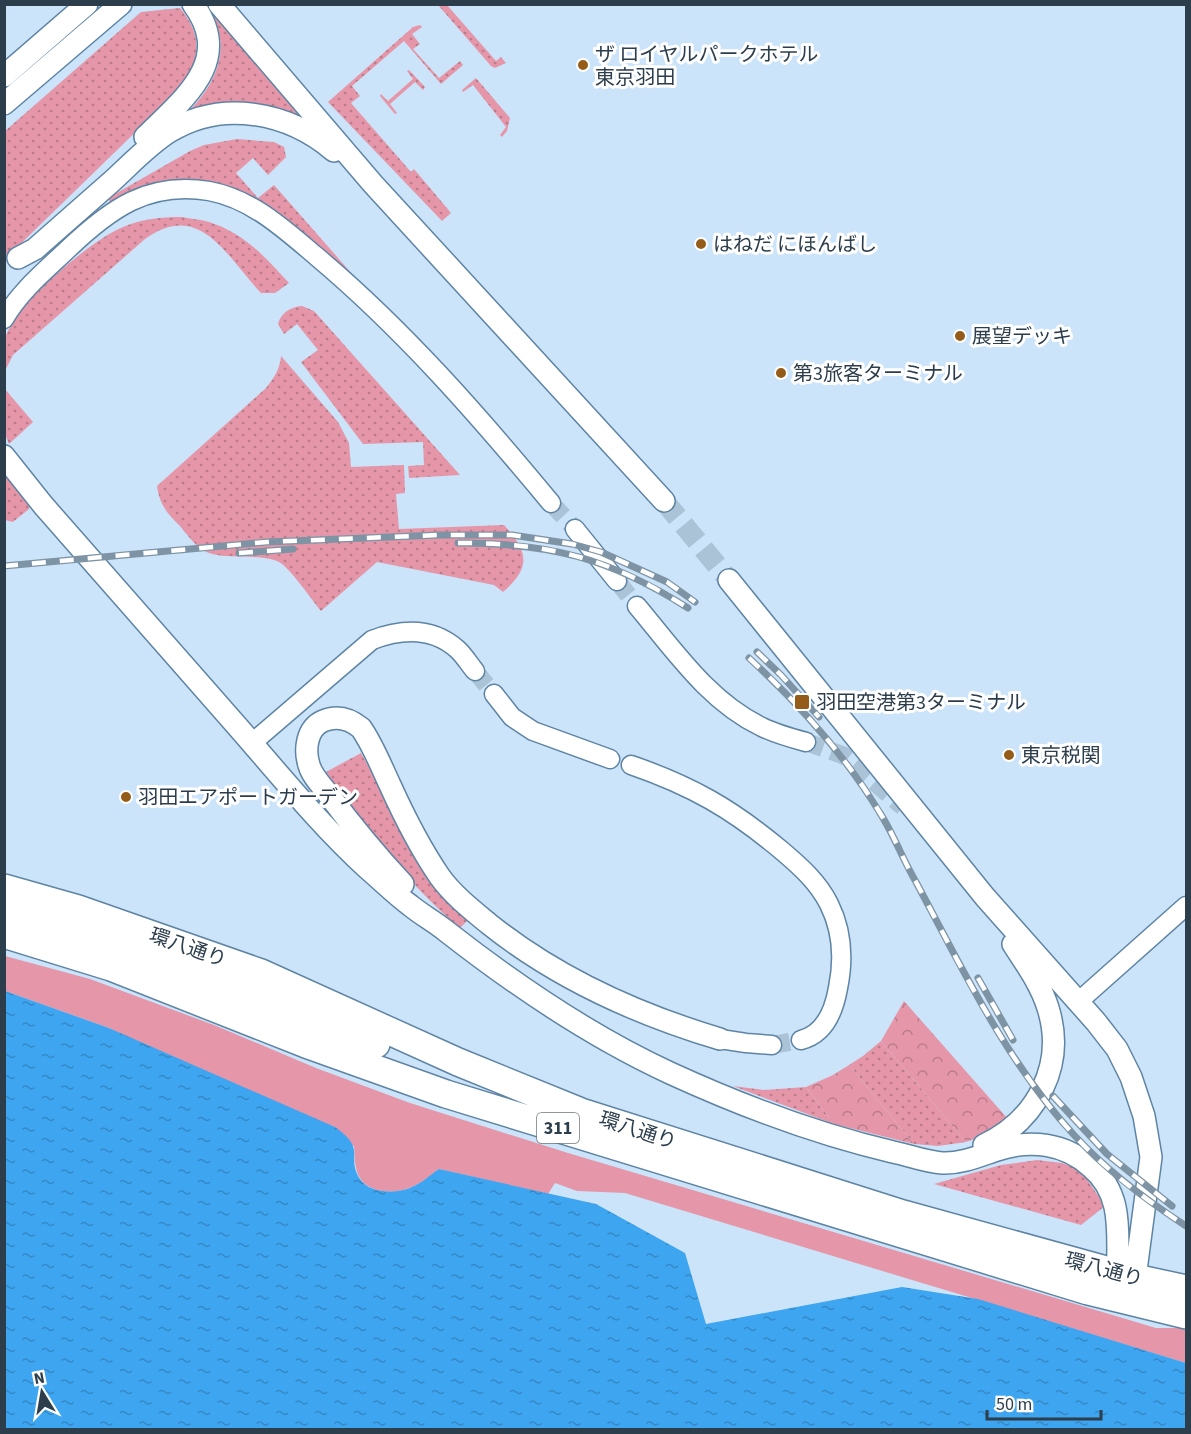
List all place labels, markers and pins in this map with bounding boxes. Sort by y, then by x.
place label: ザ ロイヤルパークホテル 東京羽田 [595,41,818,92]
marker: ザ ロイヤルパークホテル 東京羽田 [576,58,590,72]
place label: はねだ にほんばし [713,231,877,259]
marker: はねだ にほんばし [694,237,708,251]
place label: 展望デッキ [972,323,1072,351]
marker: 展望デッキ [953,329,967,343]
place label: 第3旅客ターミナル [793,360,963,388]
marker: 第3旅客ターミナル [774,366,788,380]
place label: 羽田空港第3ターミナル [816,689,1026,717]
marker: 羽田空港第3ターミナル [793,693,811,711]
place label: 東京税関 [1021,742,1101,770]
marker: 東京税関 [1002,748,1016,762]
place label: 羽田エアポートガーデン [138,784,358,812]
marker: 羽田エアポートガーデン [119,790,133,804]

